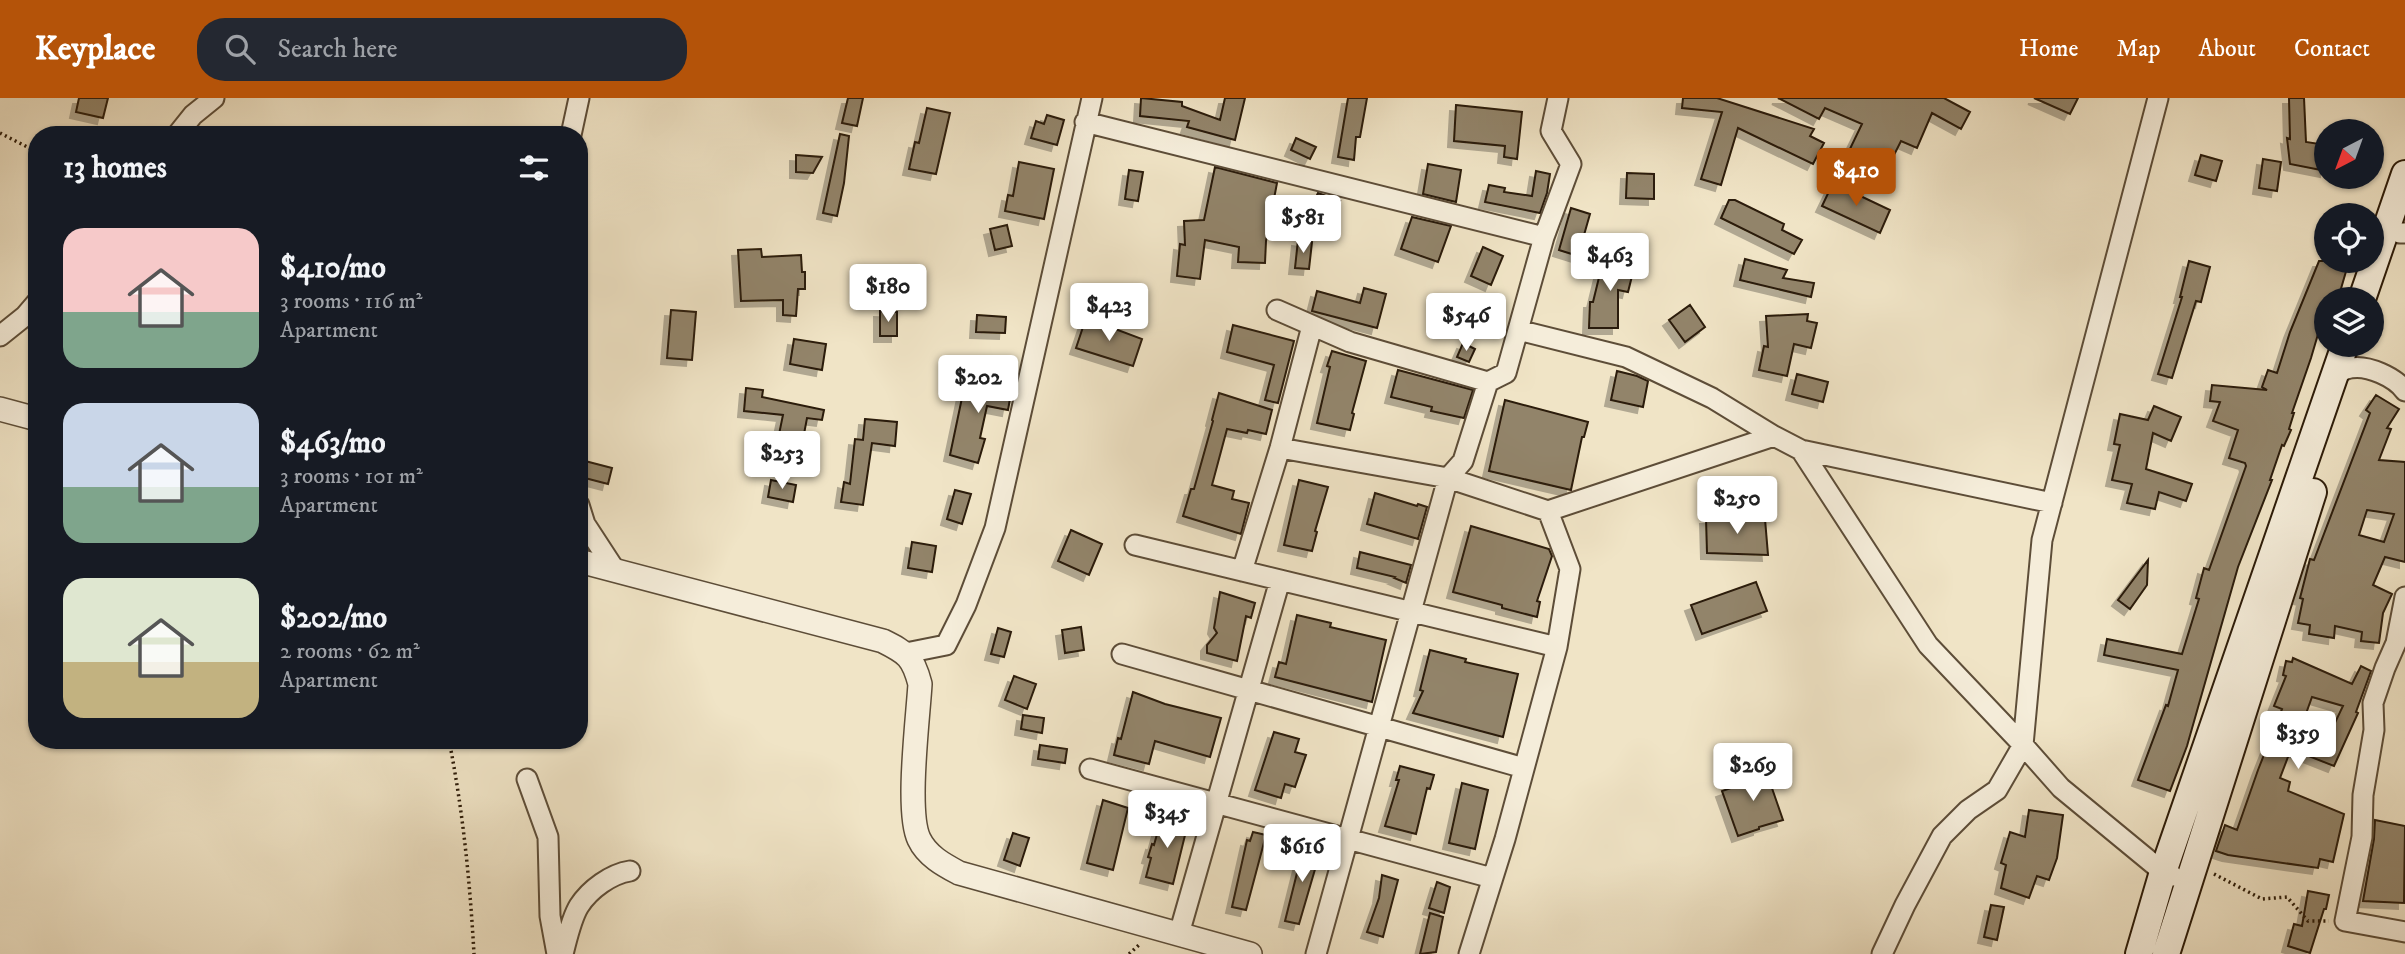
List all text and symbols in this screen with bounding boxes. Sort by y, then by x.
search box [197,18,687,81]
text: Keyplace [35,29,155,70]
icon: search [221,30,259,68]
text: Search here [277,33,398,66]
text: Home [2019,34,2078,64]
text: Map [2116,34,2161,64]
text: About [2199,34,2256,64]
text: Contact [2294,34,2370,64]
north arrow [2314,119,2384,189]
map controls [2314,119,2384,357]
pin: $410 [1815,148,1897,208]
icon: filters [515,149,553,187]
text: 13 homes [63,150,167,187]
text: $410 [1833,156,1879,185]
pin: $581 [1262,195,1344,255]
text: $581 [1281,203,1325,232]
button: locate [2314,203,2384,273]
pin: $463 [1569,234,1651,293]
text: $463 [1587,241,1633,270]
text: $410/mo [280,250,386,287]
icon: home [119,256,203,340]
pin: $180 [847,264,929,324]
text: $180 [866,272,910,301]
pin: $423 [1068,284,1150,343]
text: 3 rooms · 116 m² [280,287,423,316]
button: layers [2314,287,2384,357]
text: $423 [1086,291,1132,320]
pin: $546 [1425,294,1507,353]
text: $546 [1442,301,1490,330]
text: Apartment [280,316,378,345]
pin: $202 [937,356,1019,415]
text: $202 [954,363,1002,392]
text: $463/mo [280,425,386,462]
icon: home [119,431,203,515]
pin: $253 [741,432,823,491]
text: $253 [760,439,804,468]
text: 3 rooms · 101 m² [280,462,423,491]
pin: $250 [1696,476,1778,536]
text: $250 [1713,484,1761,513]
text: Apartment [280,491,378,520]
text: $202/mo [280,600,387,637]
icon: home [119,606,203,690]
text: 2 rooms · 62 m² [280,637,420,666]
text: Apartment [280,666,378,695]
pin: $359 [2257,712,2339,771]
text: $359 [2276,719,2320,748]
pin: $269 [1712,744,1794,803]
text: $269 [1729,751,1777,780]
pin: $345 [1126,790,1208,850]
text: $345 [1144,798,1190,827]
pin: $616 [1261,824,1343,884]
text: $616 [1280,832,1324,861]

